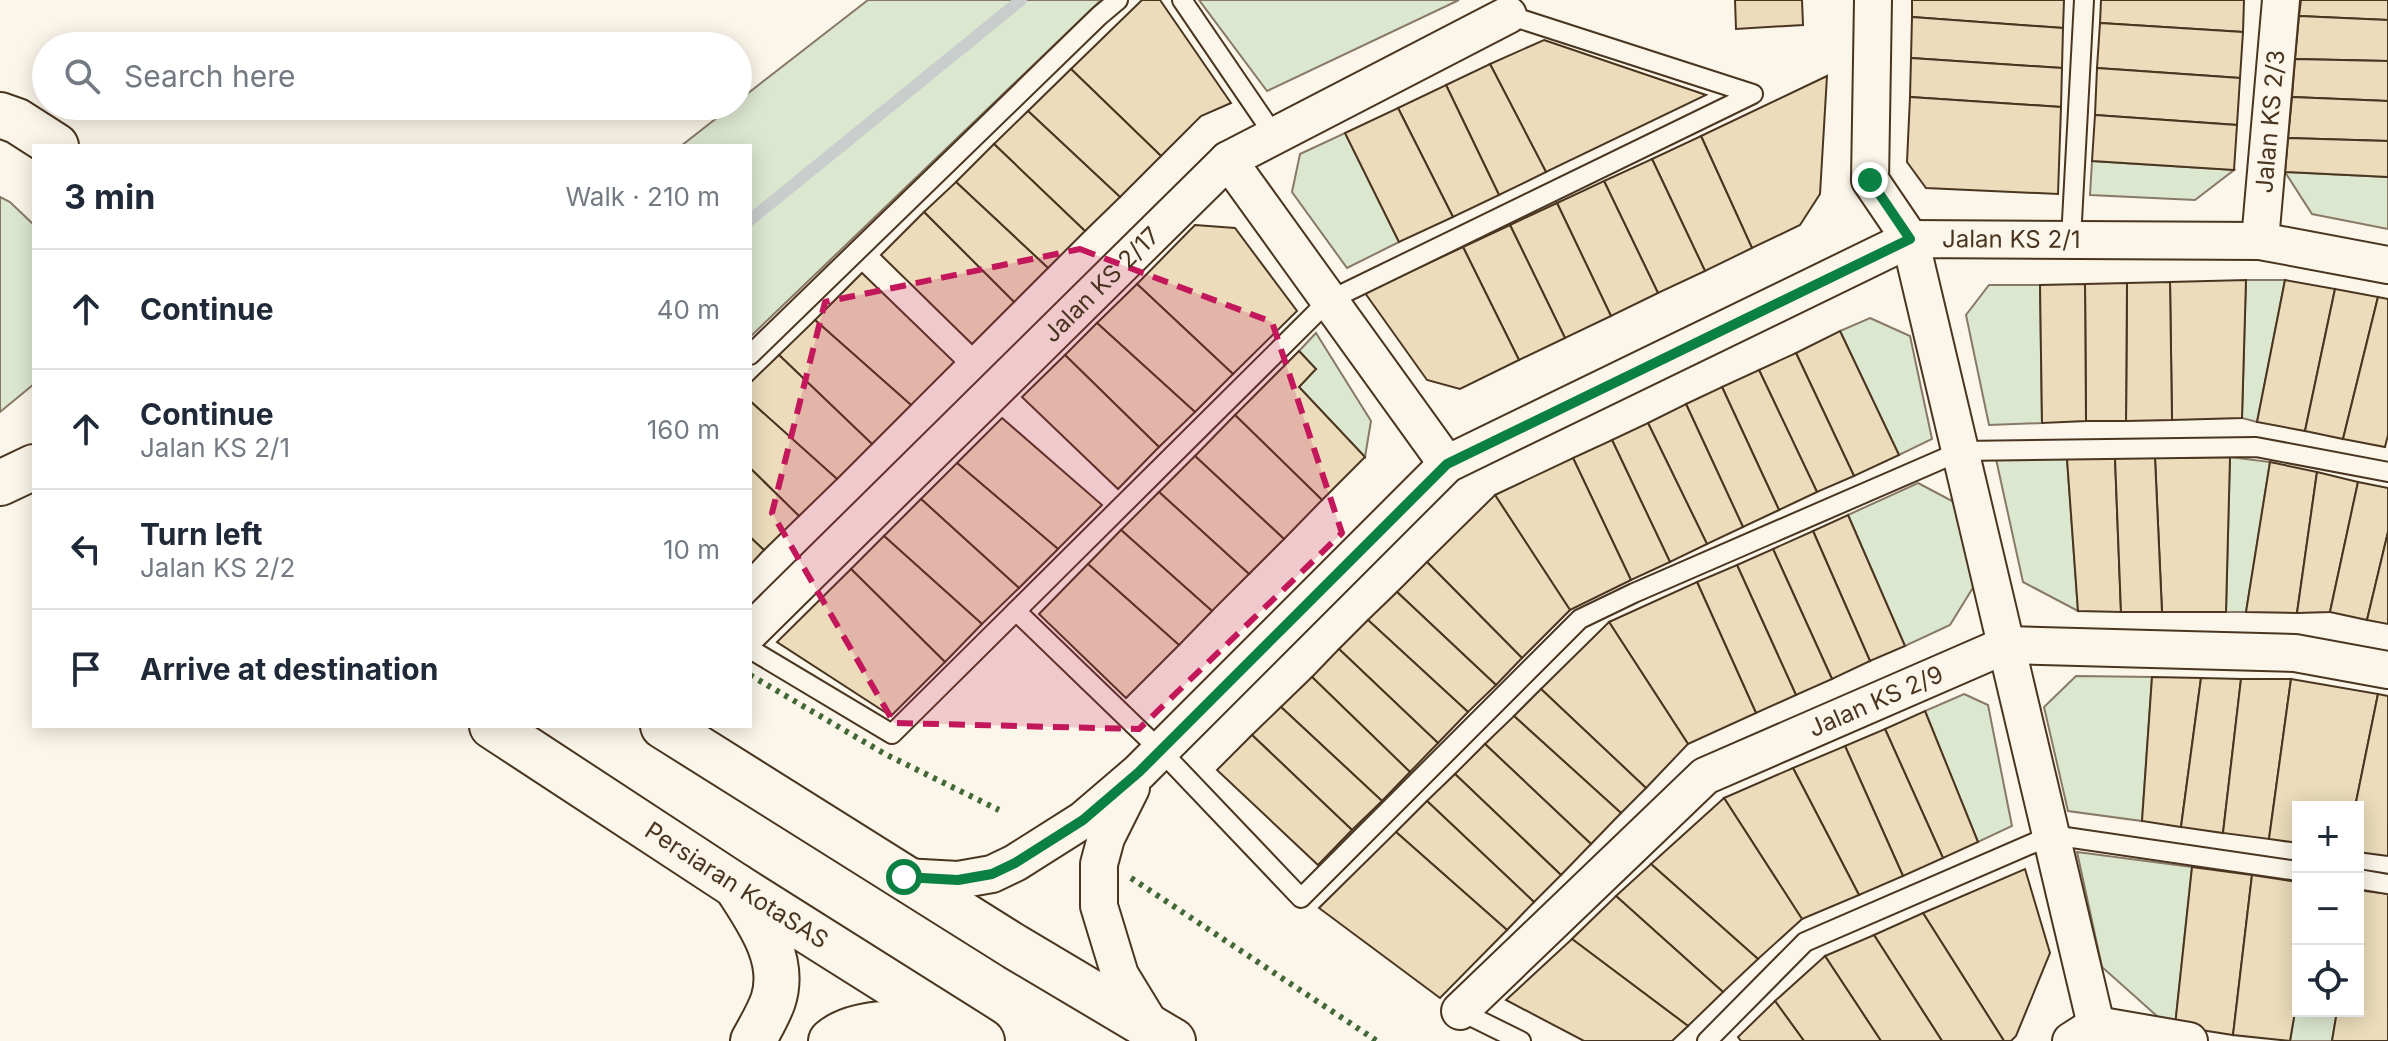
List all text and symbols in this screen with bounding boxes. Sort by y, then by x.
search box [32,32,752,120]
street label: Jalan KS 2/3 [2249,49,2291,194]
icon: search [60,54,104,98]
text: Search here [124,58,296,94]
route end [1852,162,1888,198]
text: 3 min [64,176,155,217]
text: Walk · 210 m [565,181,720,212]
street label: Jalan KS 2/17 [1037,221,1165,348]
street label: Jalan KS 2/1 [1942,224,2081,254]
icon: ahead [64,287,108,331]
text: Continue [140,291,274,327]
text: 40 m [657,294,720,325]
text: Continue [140,396,274,432]
icon: ahead [64,407,108,451]
text: 160 m [647,414,720,445]
text: Jalan KS 2/1 [140,432,290,463]
text: Turn left [140,516,262,552]
icon: left [64,527,108,571]
text: 10 m [663,534,720,565]
text: Jalan KS 2/2 [140,552,295,583]
icon: arrive [64,647,108,691]
text: Arrive at destination [140,651,438,687]
street label: Jalan KS 2/9 [1804,659,1947,743]
map controls [2292,801,2364,1017]
button: + [2292,801,2364,873]
street label: Persiaran KotaSAS [640,815,834,954]
route start [886,859,922,895]
button: − [2292,873,2364,945]
button: locate [2292,945,2364,1017]

